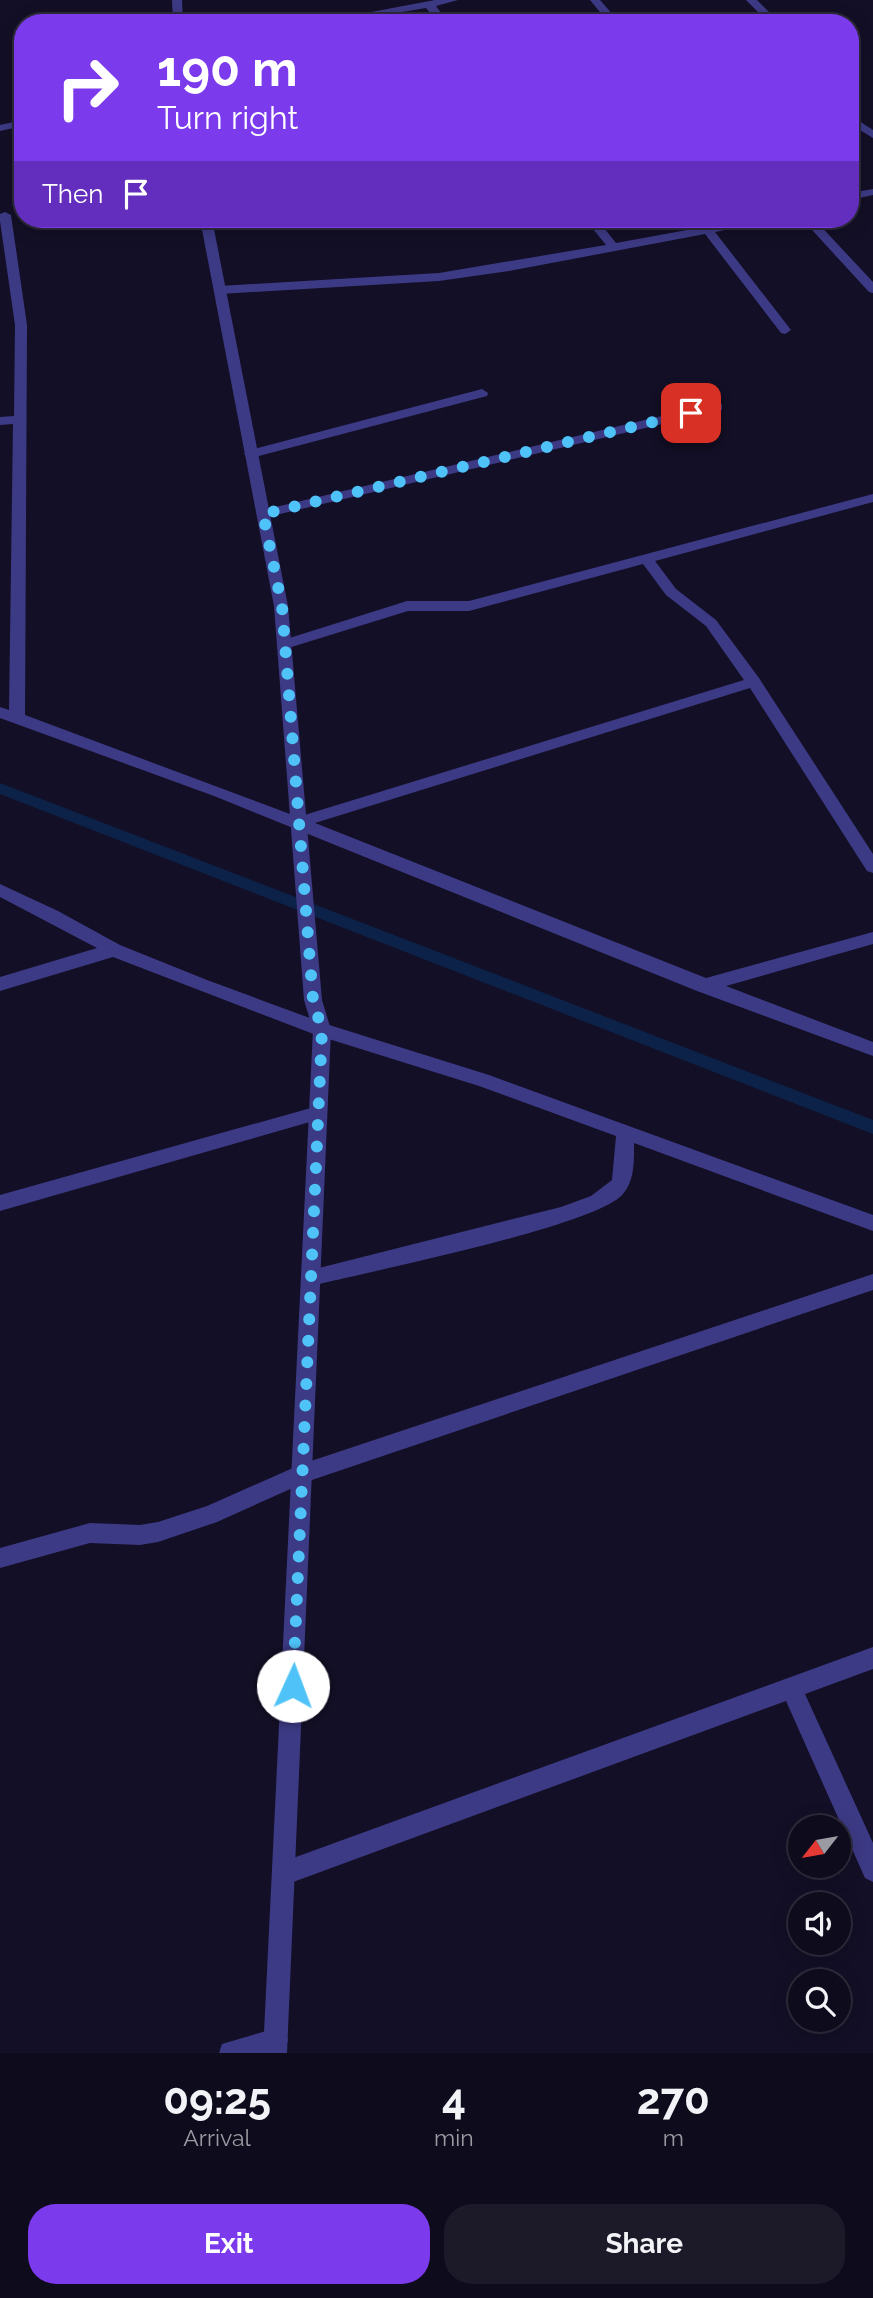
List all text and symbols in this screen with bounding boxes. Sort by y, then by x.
text: 190 m [157,40,298,97]
icon: right [42,42,133,133]
text: Turn right [157,99,298,136]
icon: arrive [117,175,155,213]
text: Then [42,179,103,209]
pin [661,383,721,443]
icon: arrive [672,394,710,432]
position arrow [256,1649,330,1723]
north arrow [788,1815,850,1878]
map controls [788,1815,851,2032]
button: sound [788,1892,851,1955]
button: search [788,1969,851,2032]
text: 09:25 [163,2075,271,2124]
text: 4 [442,2075,466,2124]
text: 270 [637,2075,710,2124]
text: Arrival [183,2124,251,2151]
text: min [434,2124,474,2151]
text: m [663,2124,684,2151]
button: Exit [28,2204,430,2284]
button: Share [444,2204,845,2284]

